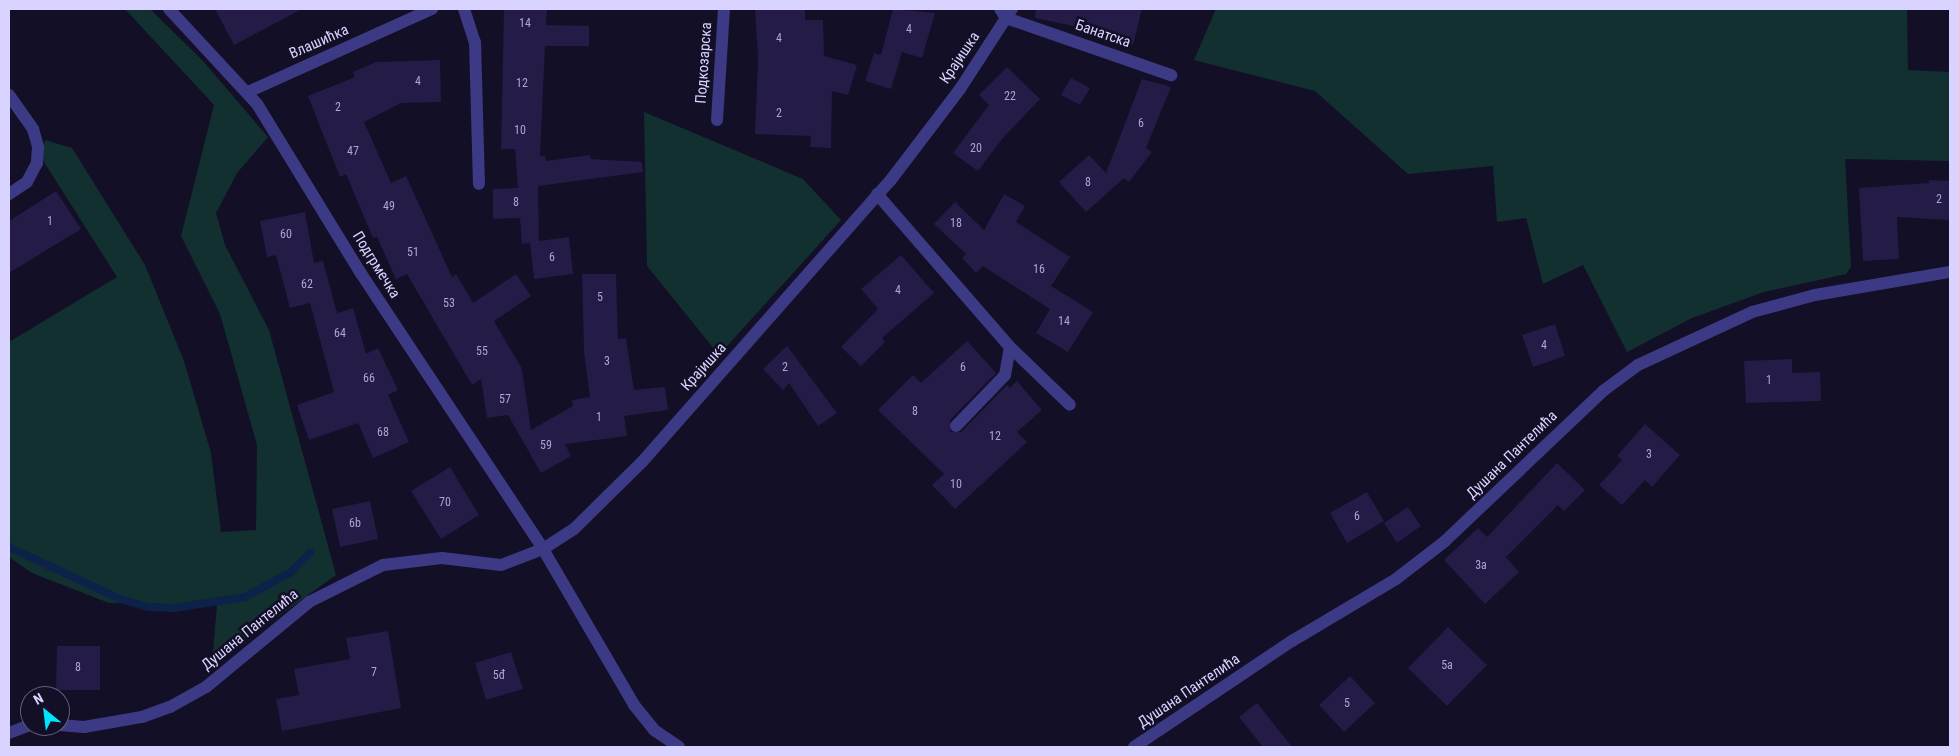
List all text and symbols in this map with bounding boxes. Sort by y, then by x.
street label: Банатска [1073,16,1133,52]
house number: 14 [519,17,531,31]
street label: Влашићка [287,21,351,63]
street label: Подкозарска [692,22,716,104]
house number: 4 [906,23,912,37]
street label: Крајишка [936,29,984,87]
house number: 4 [776,32,782,46]
house number: 4 [415,75,421,89]
house number: 12 [516,77,528,91]
house number: 22 [1004,90,1016,104]
house number: 2 [335,101,341,115]
house number: 2 [776,107,782,121]
house number: 6 [1138,117,1144,131]
house number: 10 [514,124,526,138]
house number: 20 [970,142,982,156]
house number: 47 [347,145,359,159]
house number: 8 [1085,176,1091,190]
house number: 2 [1936,193,1942,207]
house number: 8 [513,196,519,210]
house number: 49 [383,200,395,214]
house number: 1 [47,215,53,229]
house number: 18 [950,217,962,231]
house number: 60 [280,228,292,242]
street label: Подгрмечка [348,228,404,302]
house number: 51 [407,246,419,260]
house number: 6 [549,251,555,265]
house number: 16 [1033,263,1045,277]
house number: 62 [301,278,313,292]
house number: 4 [895,284,901,298]
house number: 5 [597,291,603,305]
house number: 53 [443,297,455,311]
house number: 14 [1058,315,1070,329]
house number: 64 [334,327,346,341]
street label: Крајишка [678,339,730,395]
house number: 4 [1541,339,1547,353]
house number: 55 [476,345,488,359]
house number: 3 [604,355,610,369]
house number: 2 [782,361,788,375]
house number: 6 [960,361,966,375]
house number: 66 [363,372,375,386]
house number: 1 [1766,374,1772,388]
house number: 57 [499,393,511,407]
house number: 8 [912,405,918,419]
street label: Душана Пантелића [1463,407,1561,503]
house number: 1 [596,411,602,425]
house number: 68 [377,426,389,440]
house number: 12 [989,430,1001,444]
house number: 59 [540,439,552,453]
house number: 3 [1646,448,1652,462]
house number: 10 [950,478,962,492]
house number: 70 [439,496,451,510]
house number: 6 [1354,510,1360,524]
house number: 6b [349,517,361,531]
house number: 3a [1475,559,1487,573]
street label: Душана Пантелића [198,586,302,674]
street label: Душана Пантелића [1135,650,1243,732]
house number: 5a [1441,659,1453,673]
house number: 8 [75,661,81,675]
house number: 7 [371,666,377,680]
house number: 5đ [493,669,505,683]
north arrow [20,686,70,736]
text: N [31,690,46,708]
house number: 5 [1344,697,1350,711]

